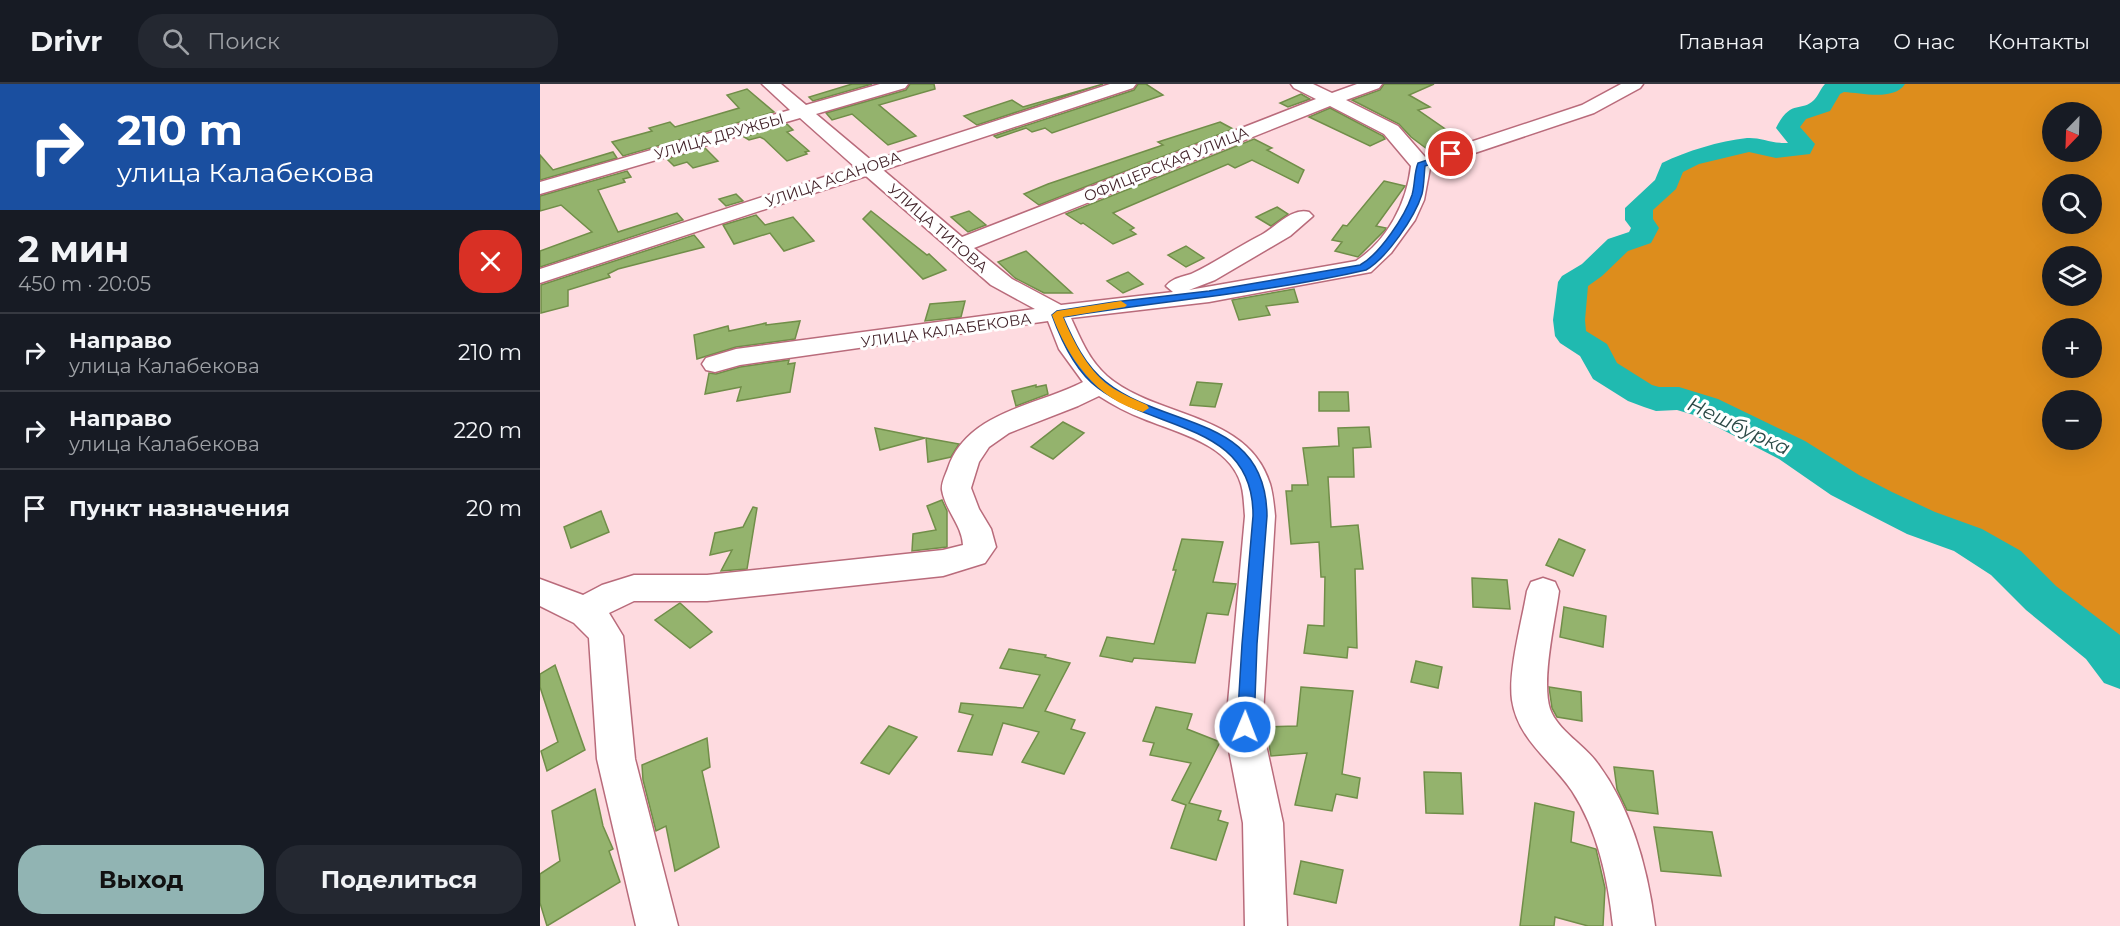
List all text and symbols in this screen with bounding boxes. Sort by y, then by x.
search box [138,14,558,68]
text: Drivr [30,24,102,58]
icon: search [159,25,192,58]
text: Поиск [207,28,280,55]
text: Главная [1678,29,1764,54]
text: Карта [1797,29,1860,54]
text: О нас [1893,29,1955,54]
text: Контакты [1988,29,2090,54]
north arrow [2042,102,2102,162]
map controls [2042,102,2102,450]
text: 210 m [117,104,243,156]
icon: right [18,108,96,186]
street label: УЛИЦА ДРУЖБЫ [652,108,786,164]
street label: ОФИЦЕРСКАЯ УЛИЦА [1081,122,1251,206]
pin [1425,128,1476,179]
icon: arrive [1434,137,1467,170]
street label: УЛИЦА АСАНОВА [763,147,903,211]
text: улица Калабекова [117,156,374,189]
button: search [2042,174,2102,234]
street label: УЛИЦА ТИТОВА [884,179,992,277]
text: 2 мин [18,227,129,271]
button: close [459,230,522,293]
button: layers [2042,246,2102,306]
text: 450 m · 20:05 [18,272,151,296]
street label: УЛИЦА КАЛАБЕКОВА [860,309,1032,351]
button: + [2042,318,2102,378]
text: Направо [69,327,172,354]
icon: right [18,336,51,369]
text: 210 m [458,339,522,366]
text: улица Калабекова [69,354,260,378]
button: − [2042,390,2102,450]
water label: Нешбурка [1684,392,1794,460]
text: Направо [69,405,172,432]
icon: right [18,414,51,447]
text: 220 m [453,417,522,444]
text: улица Калабекова [69,432,260,456]
icon: arrive [18,492,51,525]
text: Пункт назначения [69,495,290,522]
text: 20 m [466,495,522,522]
position arrow [1213,695,1277,759]
button: Выход [18,845,264,914]
button: Поделиться [276,845,522,914]

